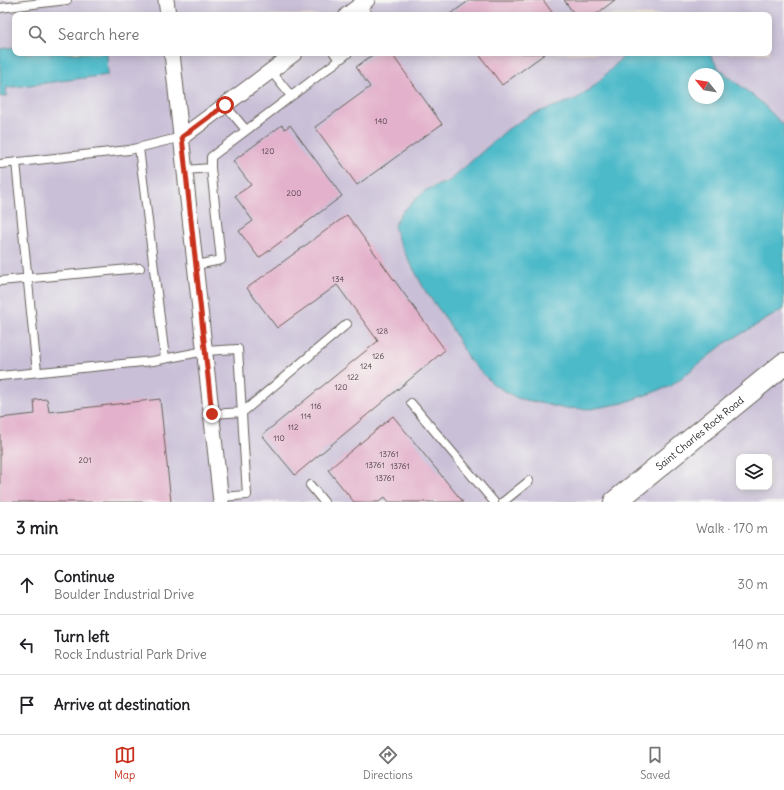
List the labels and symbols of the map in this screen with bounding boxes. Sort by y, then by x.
north arrow [688,68,724,104]
route start [216,96,234,114]
house number: 140 [374,116,388,126]
house number: 120 [262,146,274,156]
house number: 200 [287,188,301,198]
house number: 134 [332,274,345,284]
house number: 128 [376,326,388,336]
house number: 126 [372,351,384,361]
house number: 124 [360,361,372,371]
house number: 122 [347,372,360,382]
house number: 120 [335,382,347,392]
street label: Saint Charles Rock Road [653,394,746,473]
house number: 116 [311,401,322,411]
route end [203,405,221,423]
house number: 114 [301,411,312,421]
house number: 112 [288,422,299,432]
house number: 110 [273,433,285,443]
house number: 13761 [379,449,399,459]
house number: 201 [79,455,91,465]
house number: 13761 [365,460,385,470]
house number: 13761 [390,461,410,471]
house number: 13761 [375,473,395,483]

